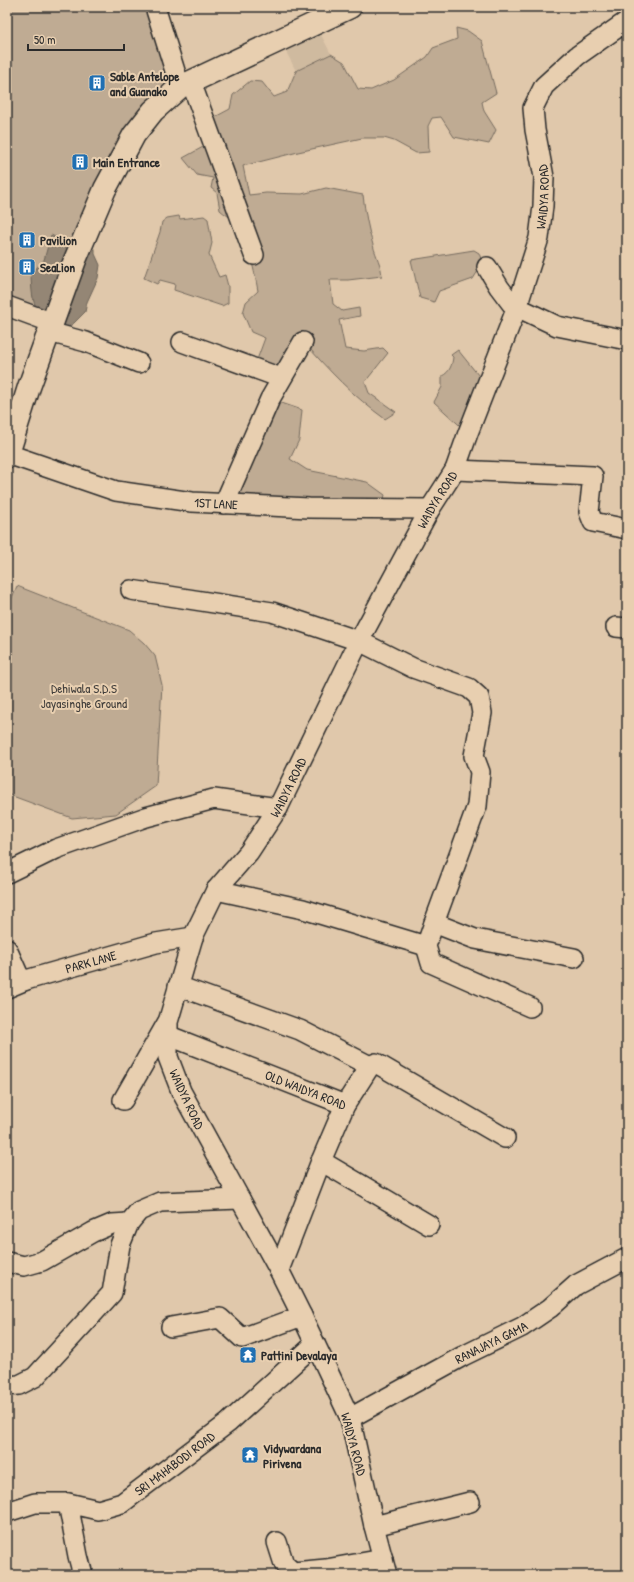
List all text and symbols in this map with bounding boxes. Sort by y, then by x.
scale bar [28,26,124,52]
text: 50 m [34,31,55,48]
place label: Sable Antelope and Guanako [110,67,180,100]
building icon: Sable Antelope and Guanako [87,73,107,93]
building icon: Main Entrance [70,152,90,172]
place label: Main Entrance [93,153,161,171]
street label: WAIDYA ROAD [531,162,553,230]
building icon: Pavilion [17,230,37,250]
place label: Pavilion [40,231,77,249]
building icon: SeaLion [17,257,37,277]
place label: SeaLion [40,258,75,276]
street label: WAIDYA ROAD [412,467,462,531]
street label: 1ST LANE [194,493,239,513]
park label: Dehiwala S.D.S Jayasinghe Ground [41,679,127,712]
street label: WAIDYA ROAD [265,754,311,821]
street label: PARK LANE [63,946,119,977]
street label: OLD WAIDYA ROAD [262,1065,350,1114]
street label: WAIDYA ROAD [165,1066,209,1133]
street label: RANAJAYA GAMA [452,1317,531,1368]
temple icon: Pattini Devalaya [238,1345,258,1365]
place label: Pattini Devalaya [261,1346,338,1365]
street label: WAIDYA ROAD [337,1411,371,1478]
street label: SRI MAHABODI ROAD [131,1427,219,1500]
place label: Vidywardana Pirivena [263,1439,322,1472]
temple icon: Vidywardana Pirivena [240,1445,260,1465]

